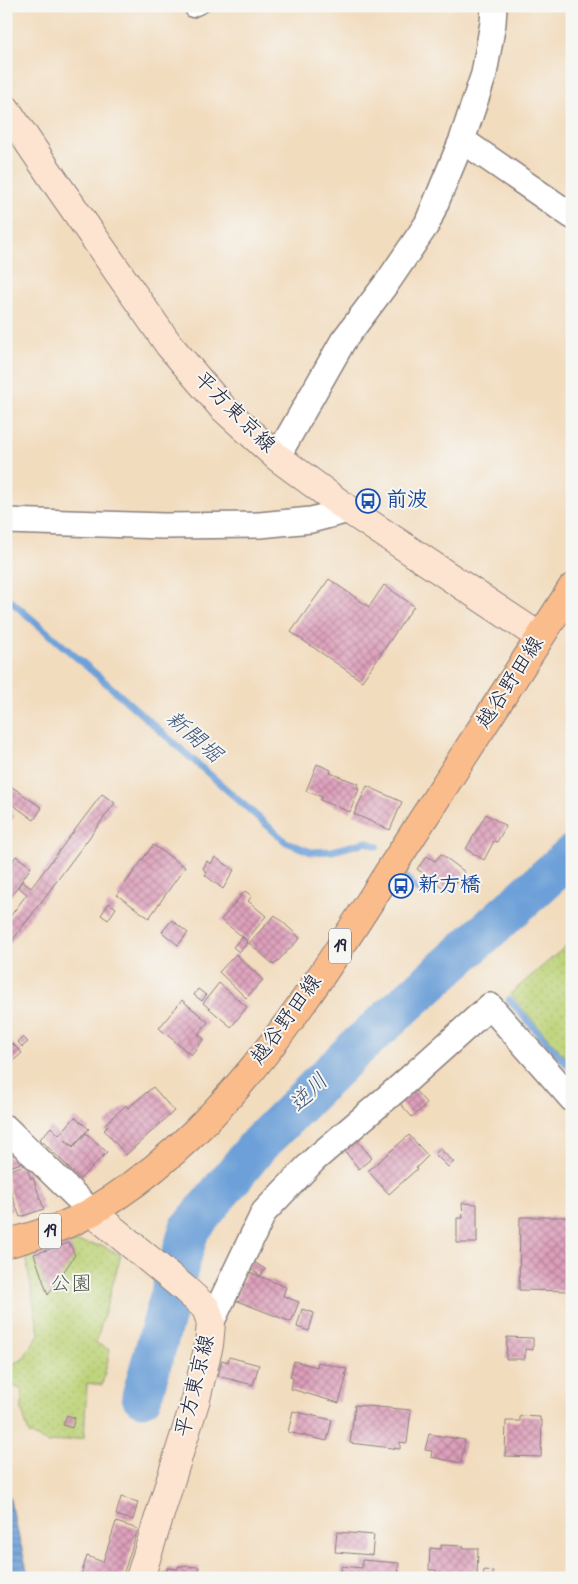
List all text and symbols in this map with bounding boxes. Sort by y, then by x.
street label: 平方東京線 [186,365,282,461]
place label: 前波 [386,486,428,516]
bus stop icon: 前波 [355,488,381,514]
street label: 越谷野田線 [470,631,552,735]
water label: 新開堀 [158,704,230,773]
place label: 新方橋 [418,871,481,901]
bus stop icon: 新方橋 [388,873,414,899]
road number: 19 [329,928,351,964]
street label: 越谷野田線 [244,969,330,1071]
water label: 逆川 [283,1067,337,1121]
road number: 19 [39,1214,61,1248]
park label: 公園 [50,1270,92,1300]
street label: 平方東京線 [169,1331,223,1441]

